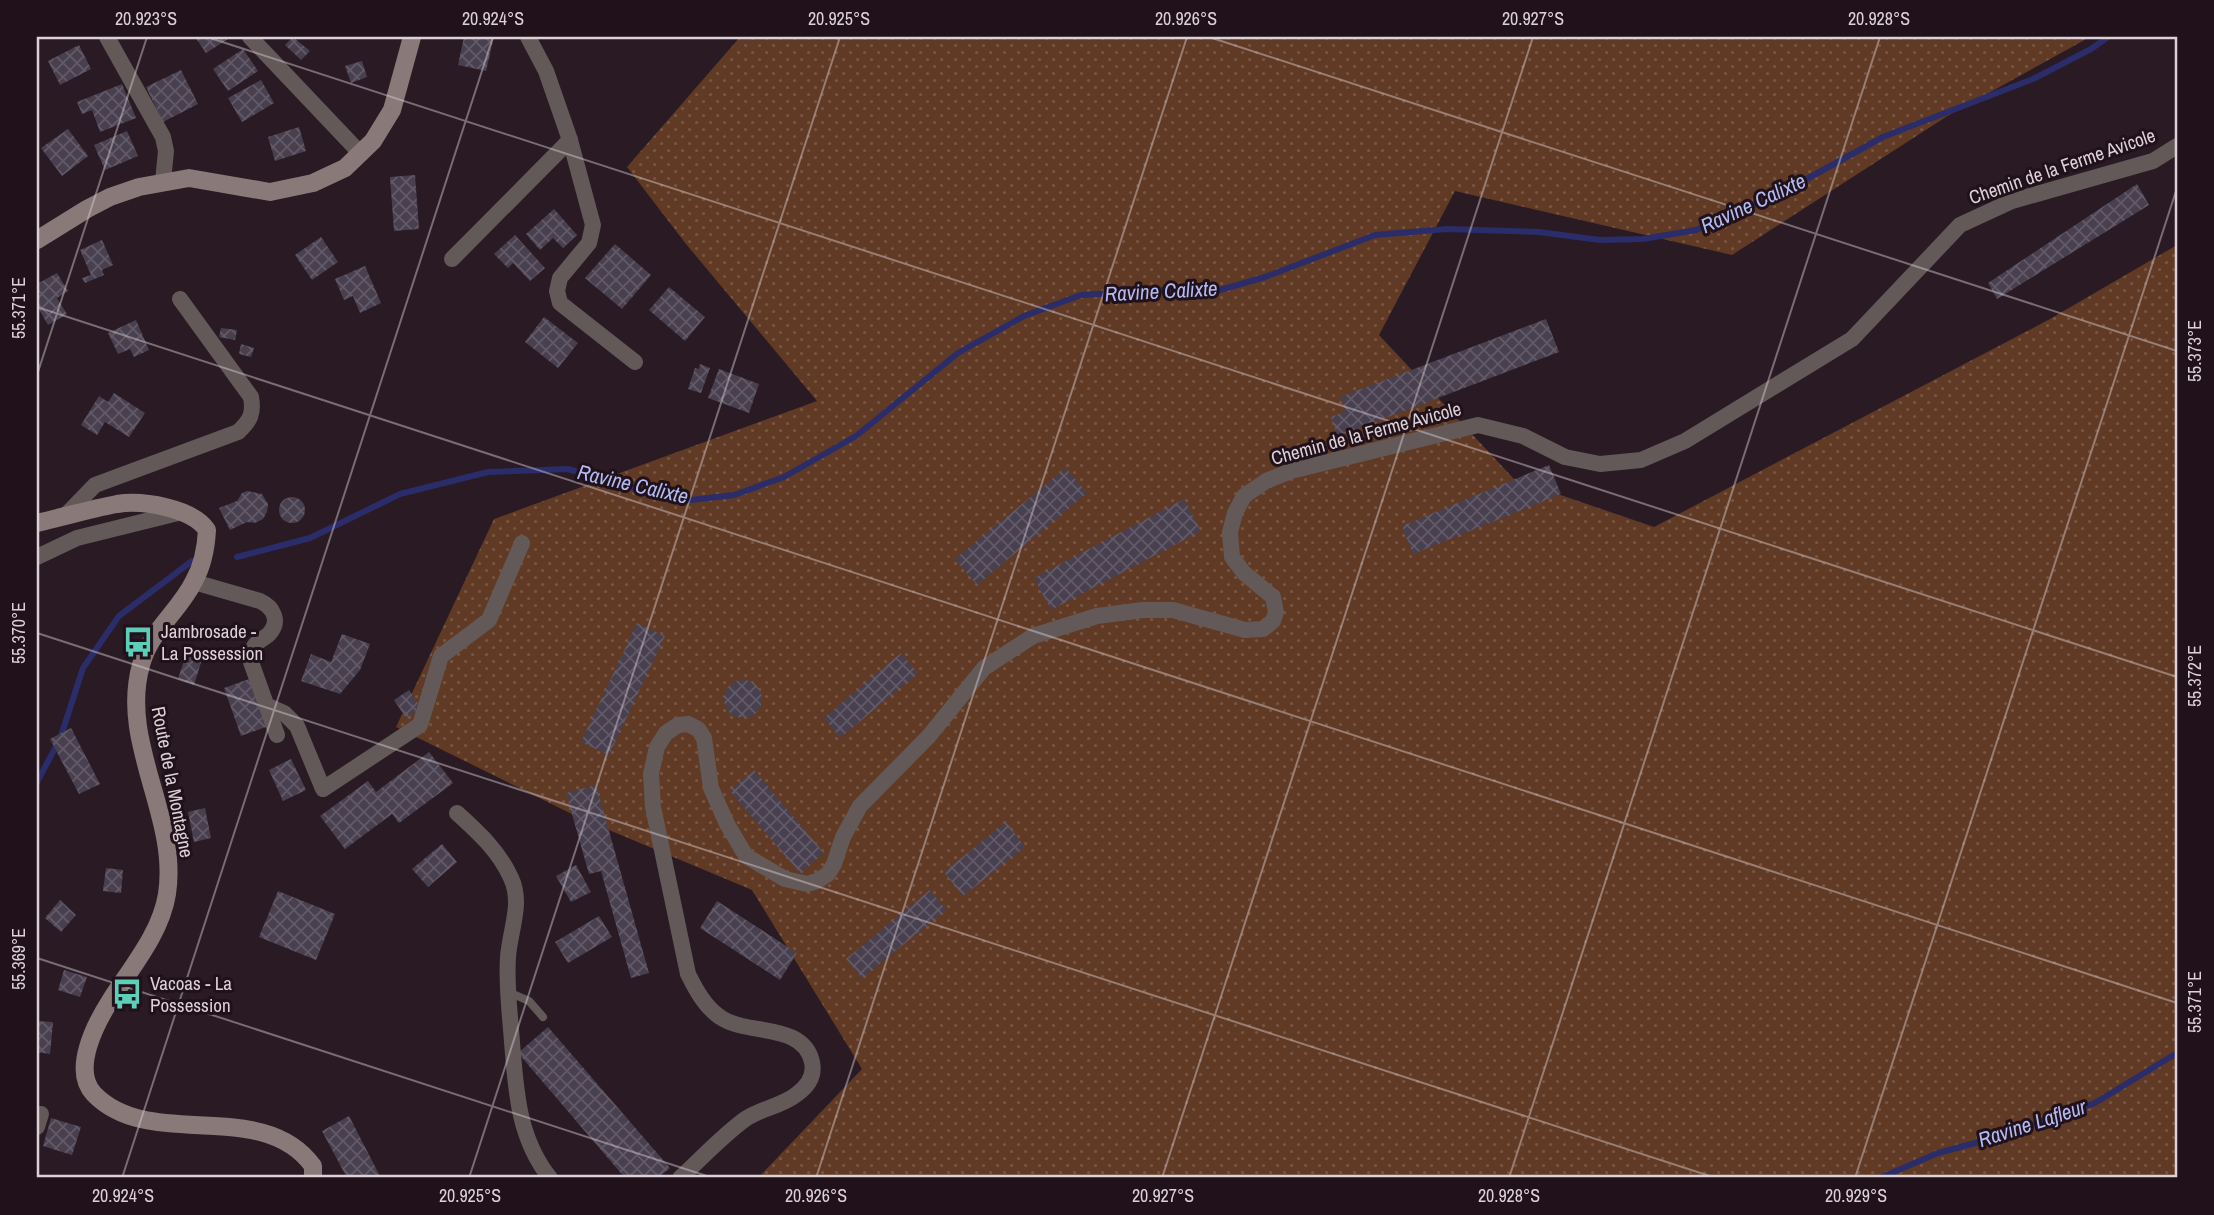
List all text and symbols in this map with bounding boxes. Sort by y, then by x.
text: 20.923°S [115,6,177,31]
text: 20.924°S [462,6,524,31]
text: 20.925°S [808,6,870,31]
text: 20.926°S [1155,6,1217,31]
text: 20.927°S [1502,6,1564,31]
text: 20.928°S [1848,6,1910,31]
street label: Chemin de la Ferme Avicole [1965,122,2159,210]
water label: Ravine Calixte [1696,166,1810,240]
water label: Ravine Calixte [1104,274,1218,308]
text: 55.371°E [6,277,31,339]
text: 55.373°E [2182,320,2207,382]
street label: Chemin de la Ferme Avicole [1268,395,1464,471]
water label: Ravine Calixte [575,457,691,511]
text: 55.370°E [6,602,31,664]
place label: Jambrosade - La Possession [161,618,263,666]
bus stop icon: Jambrosade - La Possession [121,625,155,659]
text: 55.372°E [2182,645,2207,707]
street label: Route de la Montagne [146,704,200,860]
text: 55.369°E [6,928,31,990]
place label: Vacoas - La Possession [150,970,232,1018]
text: 55.371°E [2182,971,2207,1033]
bus stop icon: Vacoas - La Possession [110,977,144,1011]
water label: Ravine Lafleur [1974,1092,2091,1154]
text: 20.924°S [92,1183,154,1208]
text: 20.925°S [439,1183,501,1208]
text: 20.926°S [785,1183,847,1208]
text: 20.927°S [1132,1183,1194,1208]
text: 20.928°S [1478,1183,1540,1208]
text: 20.929°S [1825,1183,1887,1208]

